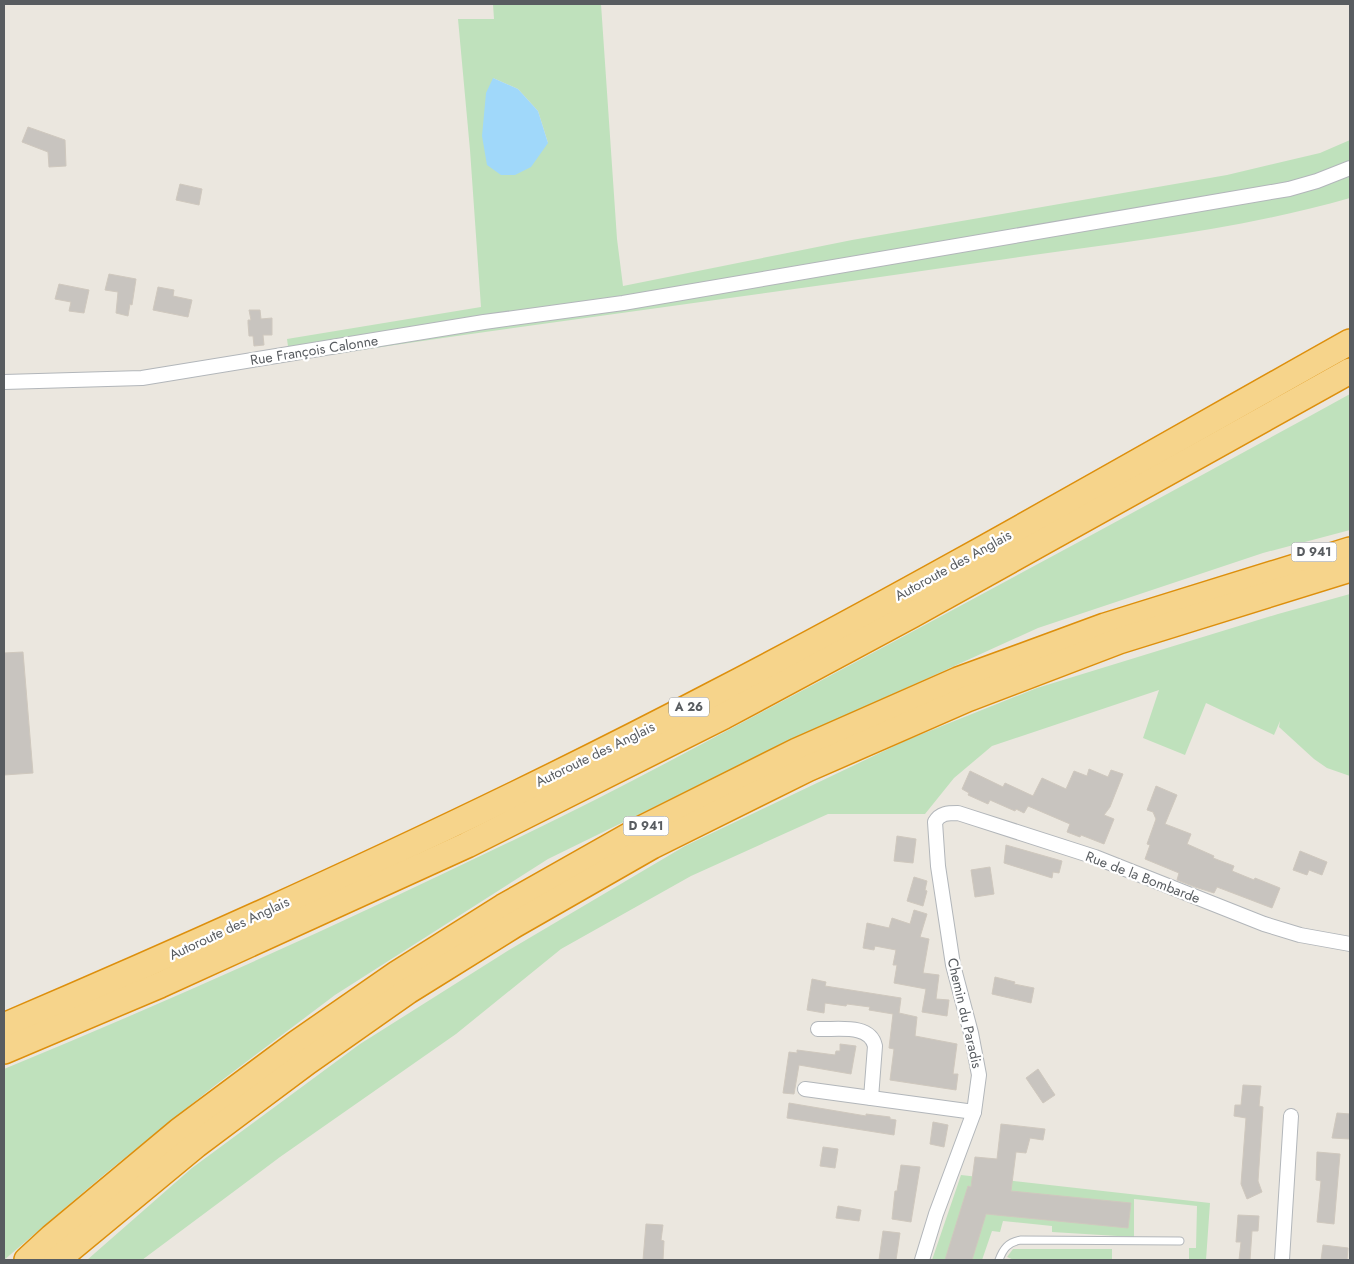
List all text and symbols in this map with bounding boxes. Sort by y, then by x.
street label: Rue François Calonne [249,330,379,370]
street label: Autoroute des Anglais [891,524,1015,605]
road number: D 941 [1292,542,1336,562]
road number: A 26 [669,698,709,716]
street label: Autoroute des Anglais [532,716,658,792]
road number: D 941 [624,816,668,836]
street label: Rue de la Bombarde [1083,846,1203,908]
street label: Autoroute des Anglais [166,891,293,965]
street label: Chemin du Paradis [943,956,987,1070]

